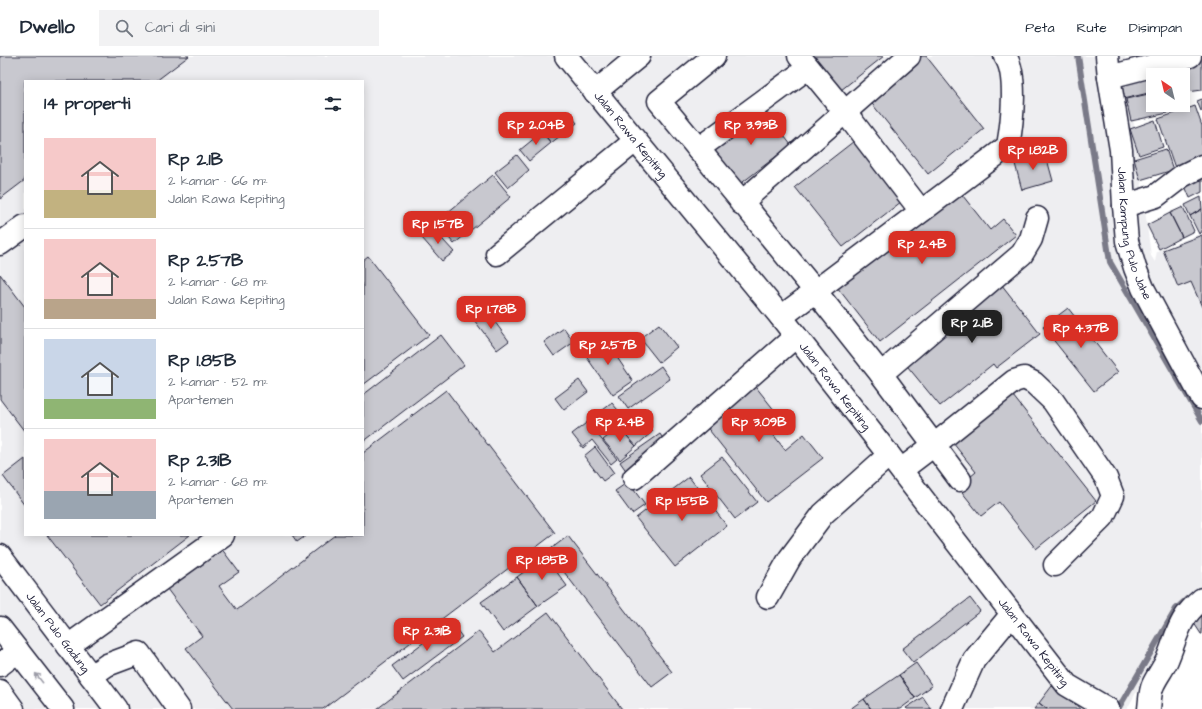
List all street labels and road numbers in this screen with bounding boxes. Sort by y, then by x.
street label: Jalan Rawa Kepiting [590,88,671,183]
street label: Jalan Kampung Pulo Jahe [1113,167,1156,303]
street label: Jalan Rawa Kepiting [795,339,875,435]
street label: Jalan Pulo Gadung [21,589,94,677]
street label: Jalan Rawa Kepiting [994,595,1073,691]

